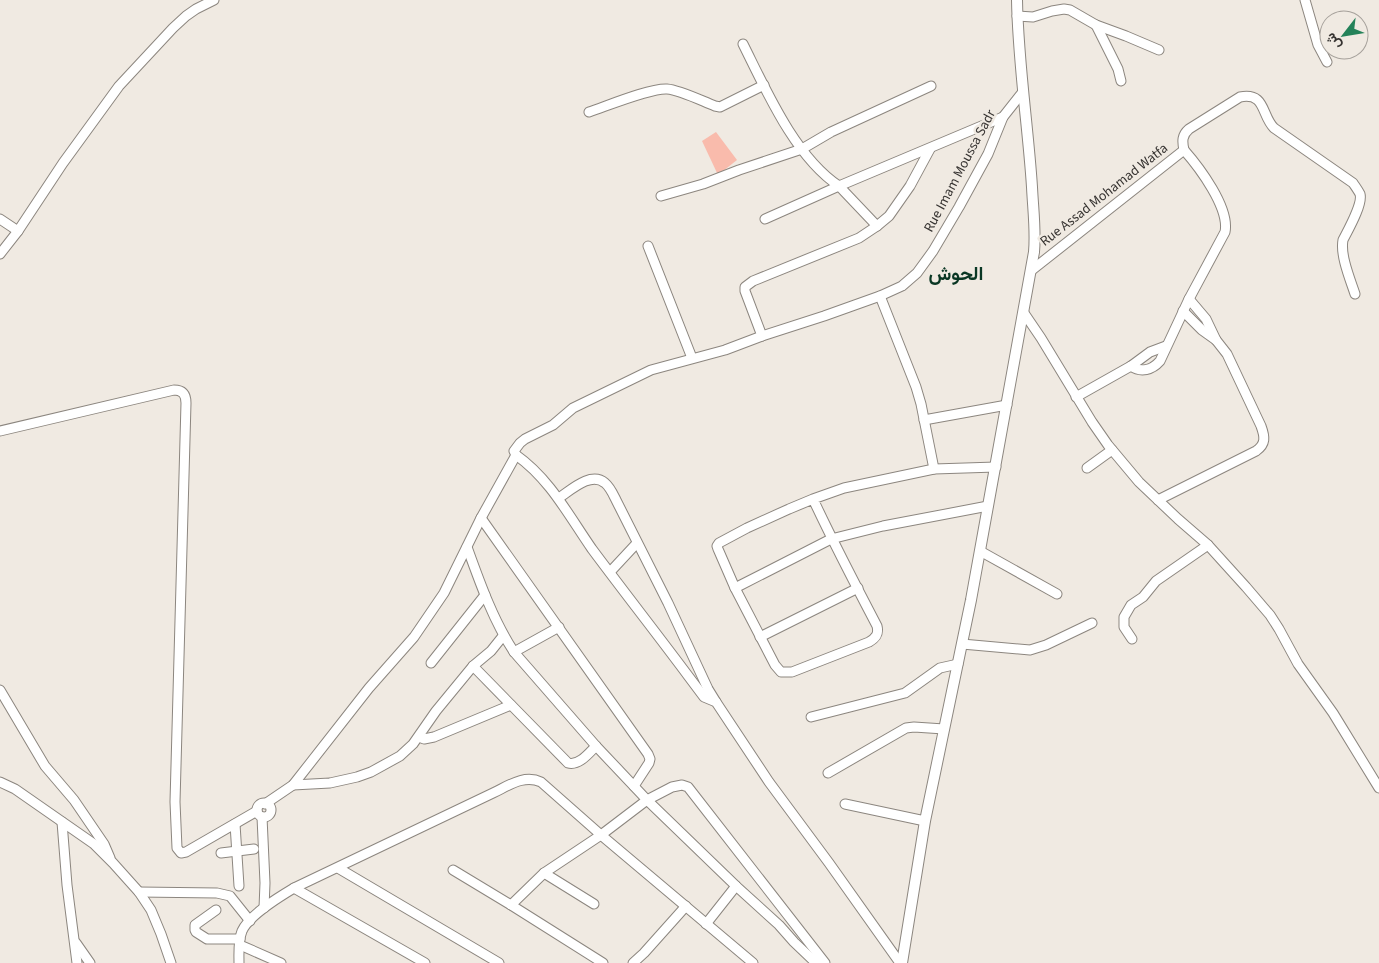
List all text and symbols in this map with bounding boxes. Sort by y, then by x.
north arrow [1319,10,1369,60]
text: ش [1321,29,1347,54]
street label: Rue Imam Moussa Sadr [919,106,1001,236]
street label: Rue Assad Mohamad Watfa [1036,139,1172,251]
district label: الحوش [928,261,984,288]

